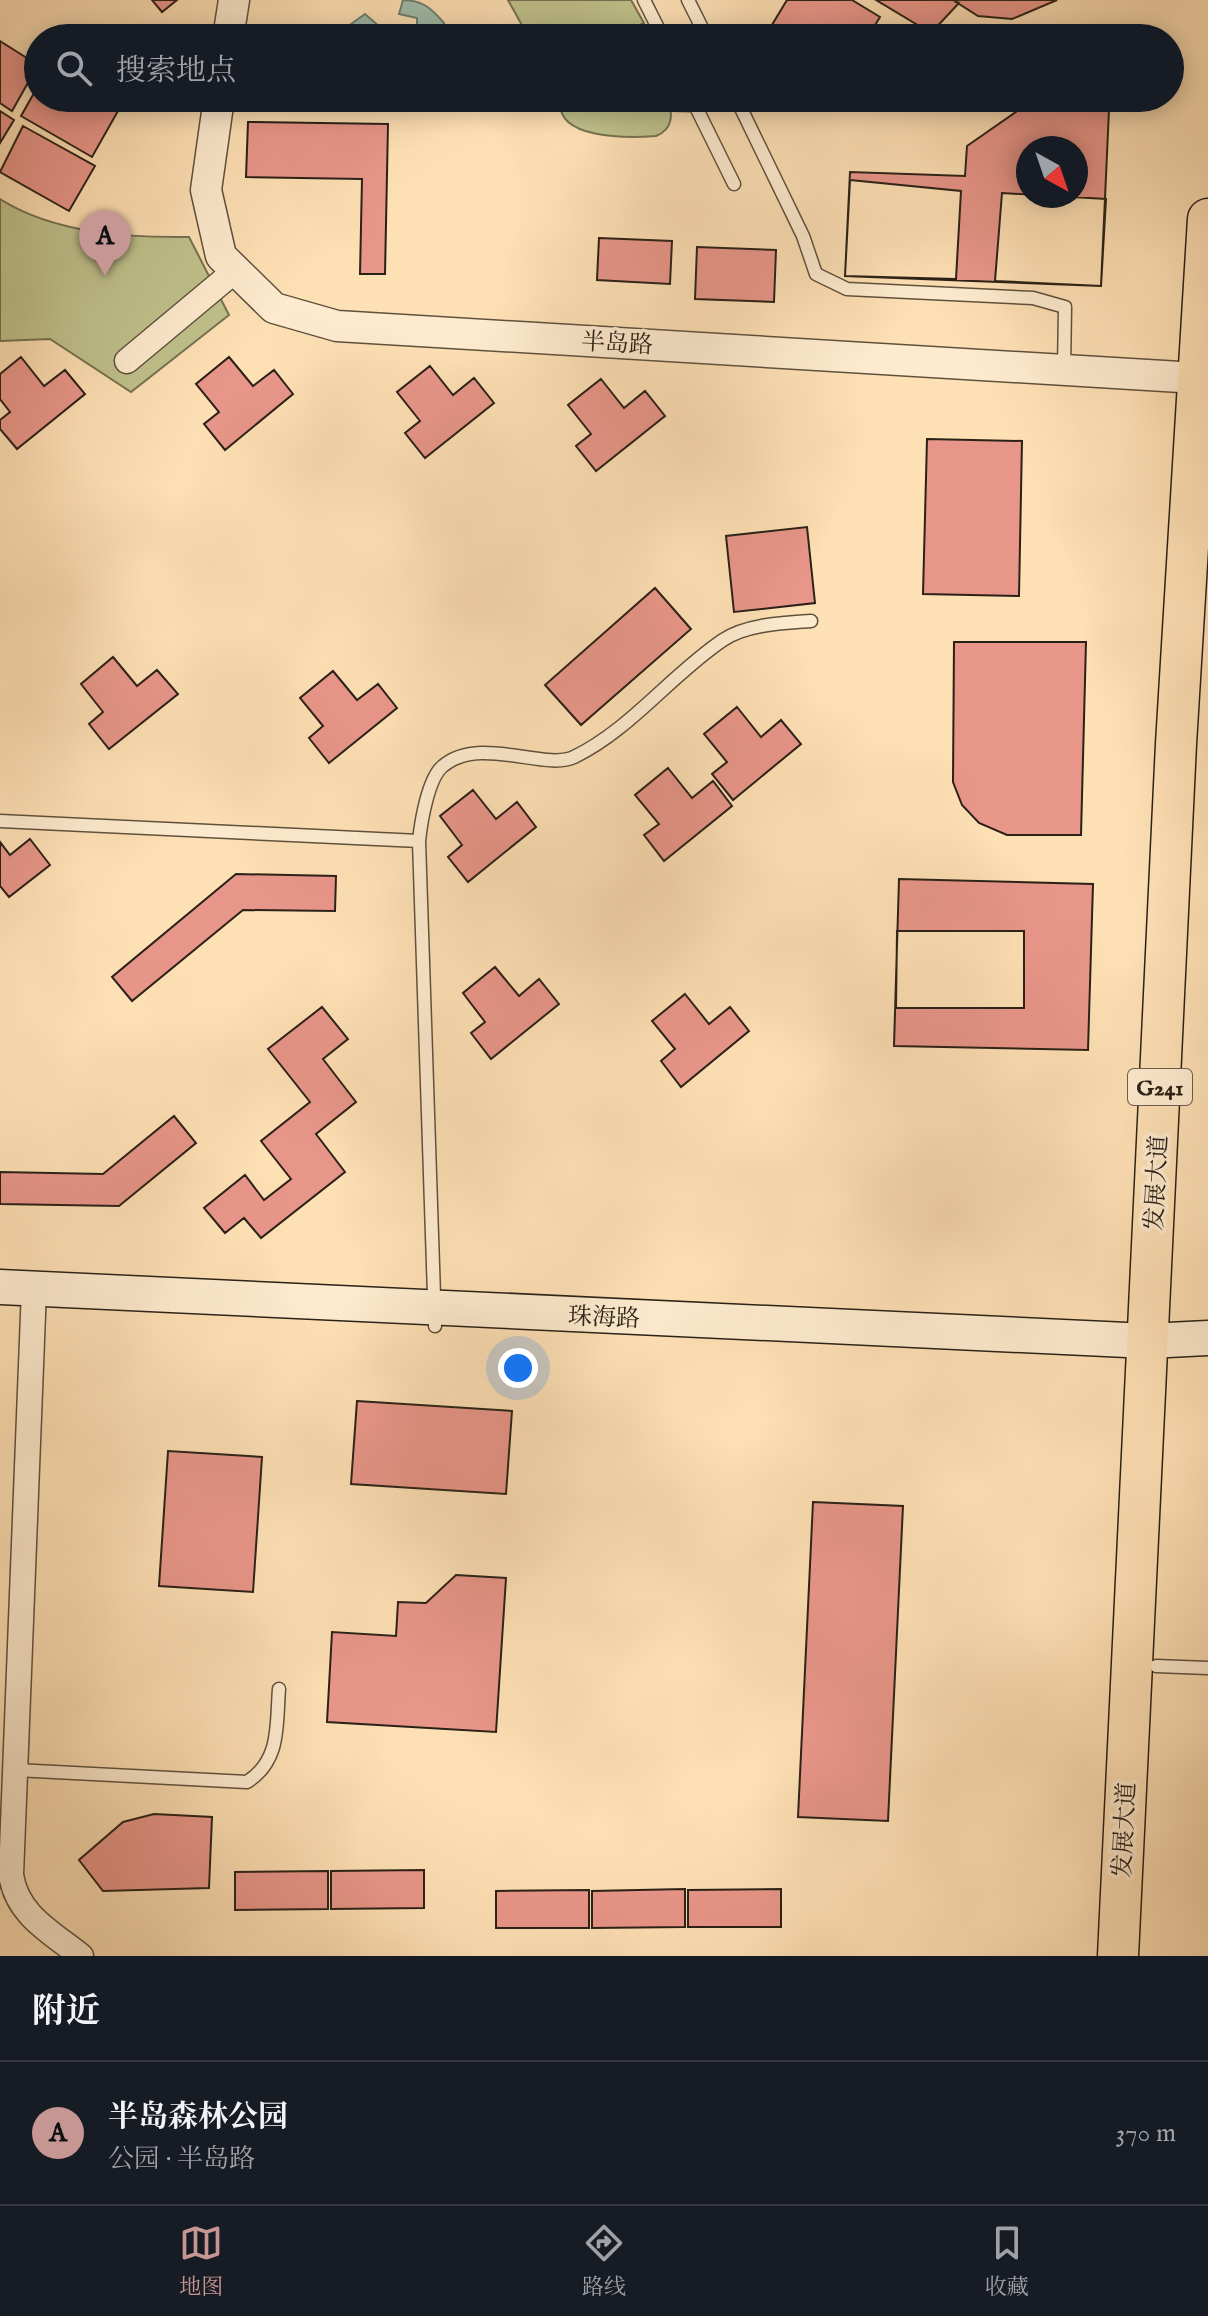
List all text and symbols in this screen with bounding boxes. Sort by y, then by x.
search box [24,24,1184,112]
icon: search [52,46,96,90]
text: 搜索地点 [116,53,236,91]
north arrow [1016,136,1088,208]
pin: A [79,210,131,276]
street label: 半岛路 [580,327,654,362]
road number: G241 [1128,1069,1192,1105]
street label: 发展大道 [1140,1134,1175,1232]
street label: 珠海路 [567,1302,640,1335]
your location [498,1348,538,1388]
street label: 发展大道 [1108,1781,1143,1879]
text: 附近 [32,1991,100,2034]
text: 半岛森林公园 [108,2099,288,2137]
text: A [49,2117,67,2150]
text: 370 m [1116,2117,1176,2150]
text: 公园 · 半岛路 [108,2143,255,2176]
tab: 地图 [179,2221,223,2302]
tab: 路线 [582,2221,626,2302]
tab: 收藏 [985,2221,1029,2302]

